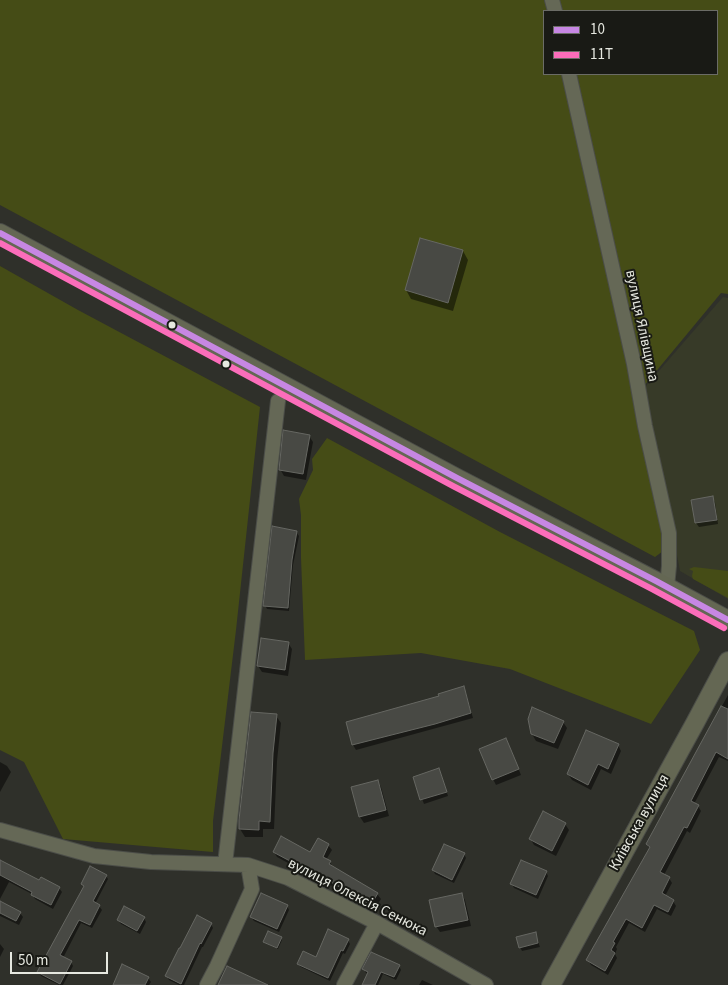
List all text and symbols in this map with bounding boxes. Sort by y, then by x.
legend [543,10,718,75]
text: 10 [590,19,605,40]
text: 11Т [590,44,613,65]
street label: вулиця Ялівщина [620,268,662,384]
unlabelled marker [167,320,177,330]
unlabelled marker [221,359,231,369]
street label: Київська вулиця [606,772,674,874]
street label: вулиця Олексія Сенюка [284,855,430,941]
scale bar [12,942,110,974]
text: 50 m [18,950,48,971]

